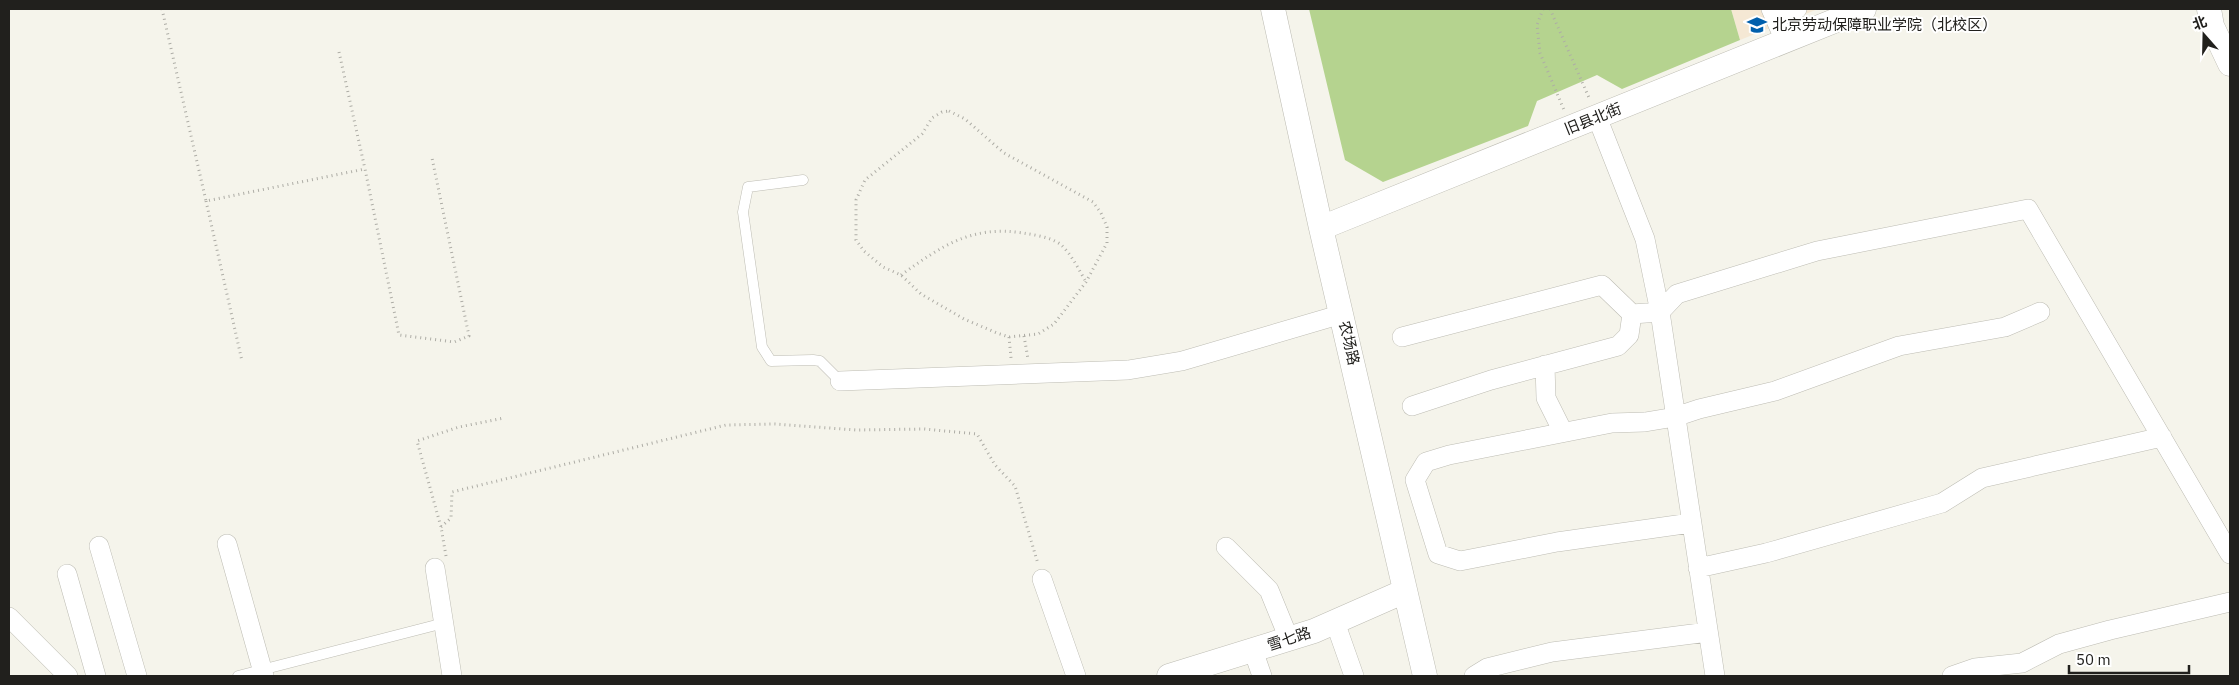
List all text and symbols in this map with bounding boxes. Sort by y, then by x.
north arrow [2179,10,2229,60]
text: 北 [2190,12,2209,34]
school or university icon: 北京劳动保障职业学院（北校区） [1746,14,1768,36]
place label: 北京劳动保障职业学院（北校区） [1772,15,1997,34]
street label: 旧县北街 [1561,98,1624,139]
street label: 农场路 [1335,319,1364,367]
street label: 雪七路 [1265,623,1313,655]
scale bar [2069,642,2189,674]
text: 50 m [2076,650,2111,669]

